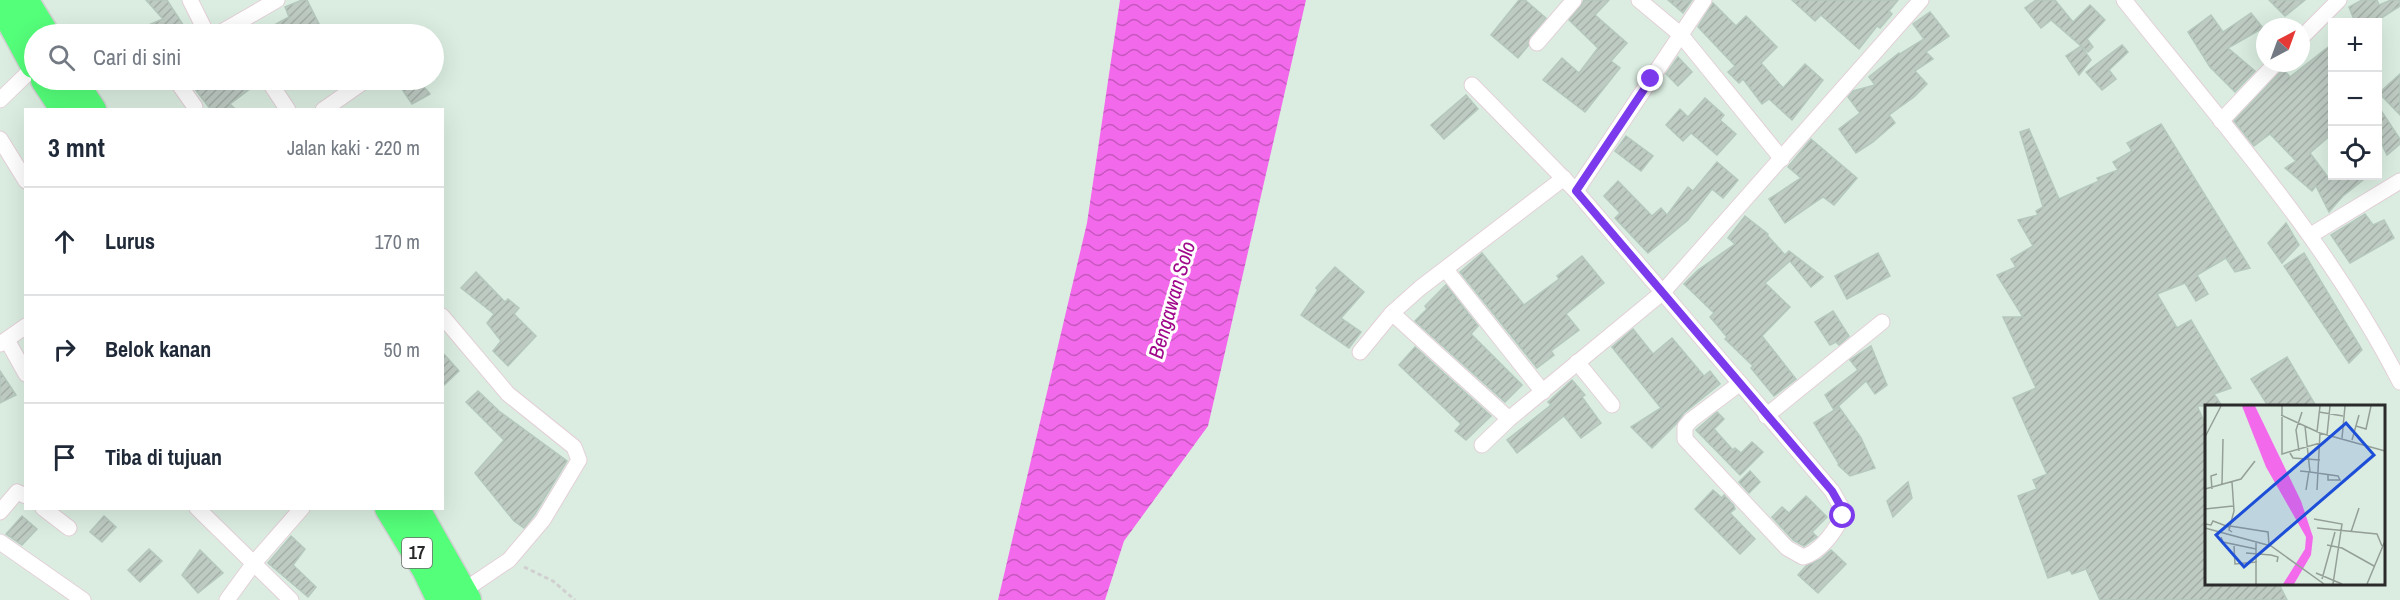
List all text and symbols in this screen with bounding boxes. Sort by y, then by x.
north arrow [2256,18,2310,72]
map controls [2328,18,2382,180]
button: + [2328,18,2382,72]
search box [24,24,444,90]
icon: search [45,41,78,74]
text: Cari di sini [93,42,181,72]
route end [1637,65,1663,91]
button: − [2328,72,2382,126]
button: locate [2328,126,2382,180]
text: 3 mnt [48,130,105,165]
text: Jalan kaki · 220 m [287,134,420,161]
icon: ahead [48,225,81,258]
text: Lurus [105,226,155,256]
text: 170 m [374,228,420,255]
water label: Bengawan Solo [1141,238,1202,362]
icon: right [48,333,81,366]
text: Belok kanan [105,334,211,364]
text: 50 m [384,336,420,363]
inset map [2205,405,2385,585]
icon: arrive [48,441,81,474]
text: Tiba di tujuan [105,442,222,472]
route start [1829,502,1855,528]
road number: 17 [402,538,432,568]

